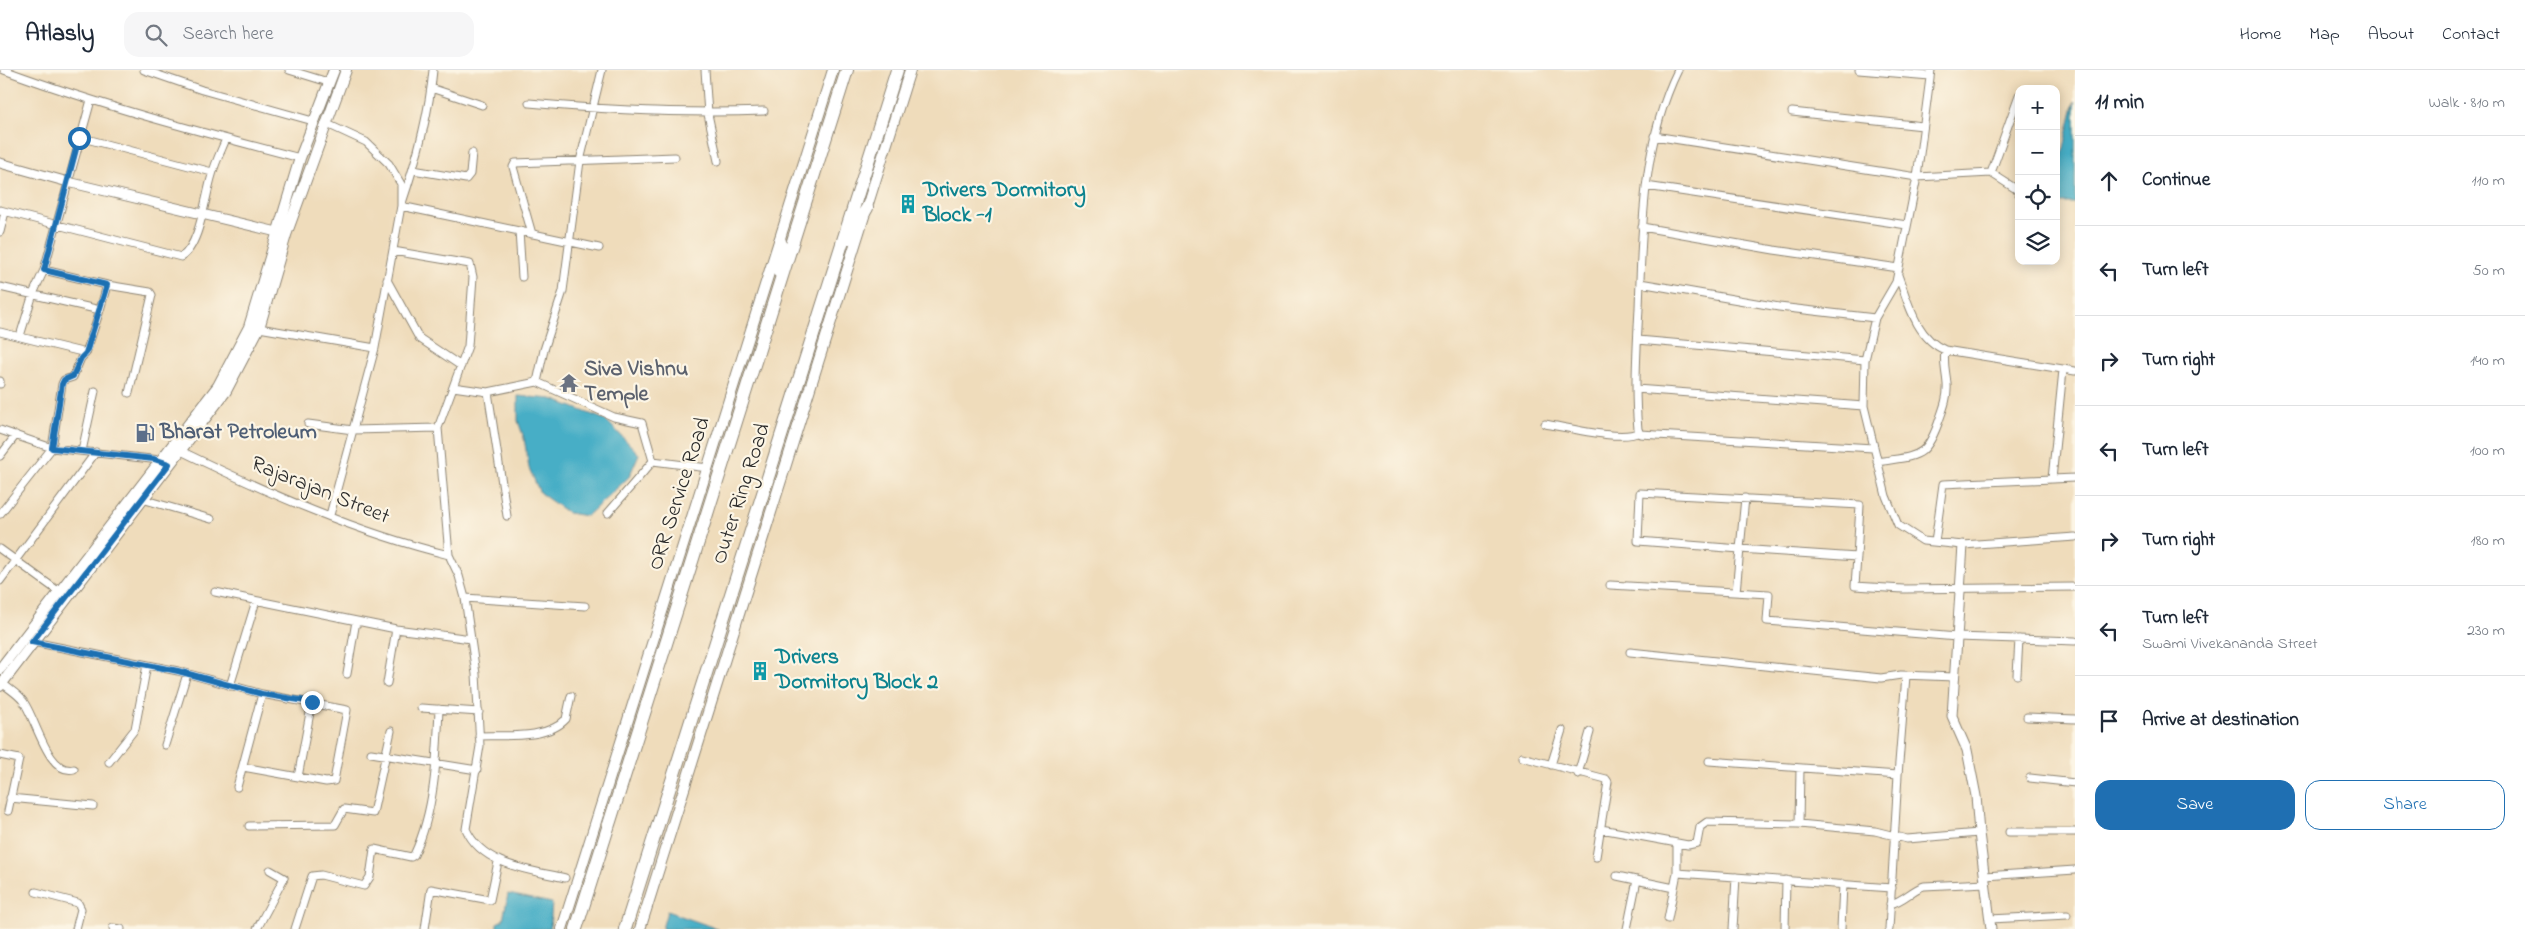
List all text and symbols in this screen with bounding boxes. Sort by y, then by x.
search box [124,12,474,57]
text: Atlasly [25,17,94,52]
icon: search [142,21,170,49]
text: Search here [182,21,273,48]
text: Home [2240,22,2281,48]
text: Map [2309,22,2340,48]
text: About [2368,22,2414,48]
text: Contact [2442,22,2500,48]
map controls [2015,85,2060,265]
button: + [2015,85,2060,130]
text: 11 min [2095,88,2144,118]
text: Walk · 810 m [2428,91,2505,115]
route start [68,127,91,150]
button: − [2015,130,2060,175]
icon: ahead [2095,167,2123,195]
text: Continue [2142,167,2210,194]
text: 110 m [2471,169,2505,193]
place label: Drivers Dormitory Block -1 [922,175,1086,232]
button: locate [2015,175,2060,220]
building icon: Drivers Dormitory Block -1 [897,193,919,215]
button: layers [2015,220,2060,265]
icon: left [2095,257,2123,285]
text: Turn left [2142,257,2209,284]
text: 50 m [2473,259,2505,283]
icon: right [2095,347,2123,375]
text: Turn right [2142,347,2215,374]
text: 140 m [2470,349,2505,373]
place label: Siva Vishnu Temple [584,354,689,411]
temple icon: Siva Vishnu Temple [558,372,580,394]
street label: ORR Service Road [640,413,720,575]
place label: Bharat Petroleum [159,417,317,449]
street label: Outer Ring Road [704,419,781,569]
fuel station icon: Bharat Petroleum [134,422,156,444]
icon: left [2095,437,2123,465]
text: Turn left [2142,437,2209,464]
text: 100 m [2470,439,2505,463]
street label: Rajarajan Street [246,449,395,534]
icon: right [2095,527,2123,555]
text: Turn right [2142,527,2215,554]
text: 180 m [2471,529,2505,553]
text: Turn left [2142,605,2209,632]
icon: left [2095,617,2123,645]
text: 230 m [2467,619,2505,643]
text: Swami Vivekananda Street [2142,632,2318,656]
place label: Drivers Dormitory Block 2 [774,642,938,700]
building icon: Drivers Dormitory Block 2 [749,660,771,682]
route end [301,691,324,714]
icon: arrive [2095,707,2123,735]
text: Arrive at destination [2142,707,2299,734]
button: Save [2095,780,2295,830]
button: Share [2305,780,2505,830]

